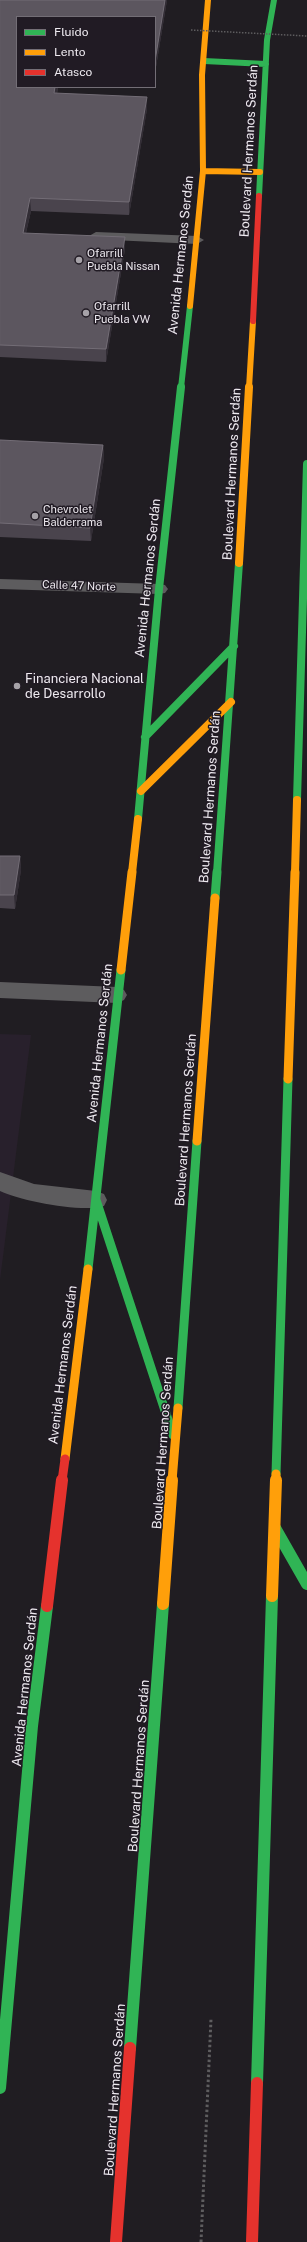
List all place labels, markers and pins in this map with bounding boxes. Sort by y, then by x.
place label: Ofarrill Puebla Nissan [87,247,160,273]
marker: Ofarrill Puebla Nissan [74,255,84,265]
place label: Ofarrill Puebla VW [94,300,150,326]
marker: Ofarrill Puebla VW [81,308,91,318]
place label: Chevrolet Balderrama [43,503,102,529]
marker: Chevrolet Balderrama [30,511,40,521]
place label: Financiera Nacional de Desarrollo [25,671,144,702]
marker: Financiera Nacional de Desarrollo [12,681,22,691]

